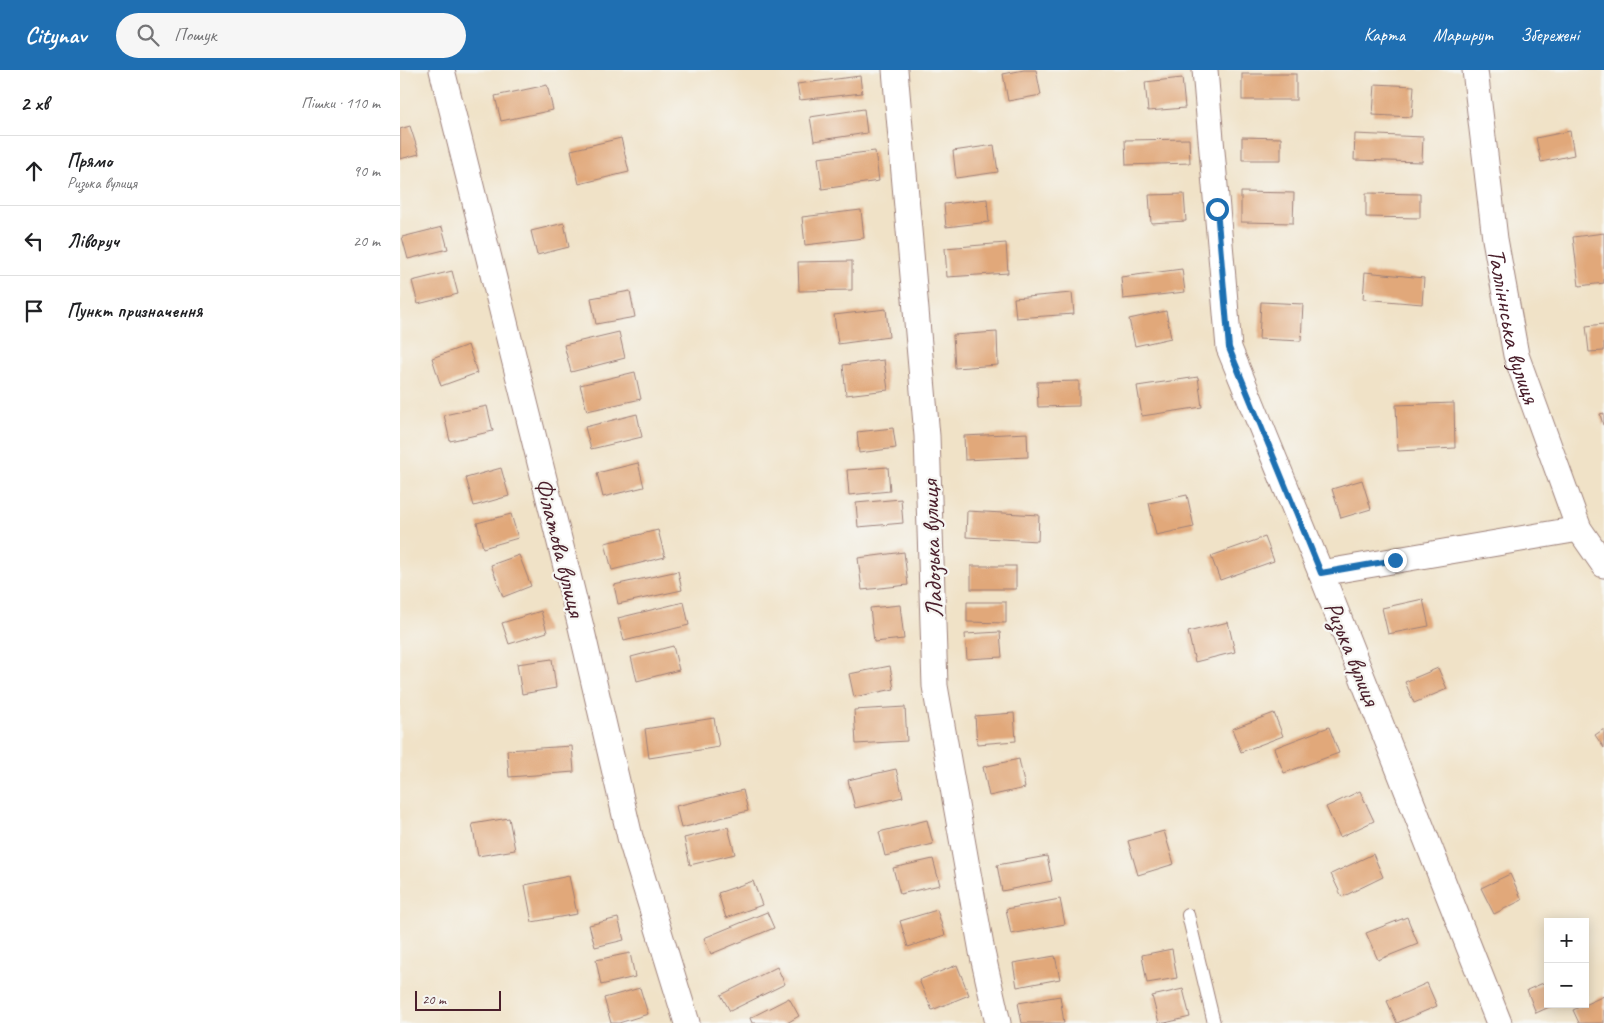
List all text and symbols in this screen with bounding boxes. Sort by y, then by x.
search box [116,13,466,58]
text: Citynav [25,20,86,50]
icon: search [134,21,162,49]
text: Пошук [174,23,217,47]
text: Карта [1364,24,1405,46]
text: Маршрут [1433,24,1492,46]
text: Збережені [1520,24,1579,46]
text: 2 хв [20,90,49,116]
text: Пішки · 110 m [301,93,380,113]
text: Прямо [67,149,112,173]
icon: ahead [20,157,48,185]
text: 90 m [353,161,380,181]
text: Ризька вулиця [67,173,137,193]
route start [1206,198,1229,221]
icon: left [20,227,48,255]
text: Ліворуч [67,229,119,253]
text: 20 m [353,231,380,251]
street label: Талліннська вулиця [1480,246,1547,409]
icon: arrive [20,297,48,325]
text: Пункт призначення [67,299,202,323]
street label: Філатова вулиця [527,475,593,622]
street label: Ладозька вулиця [914,477,950,619]
route end [1384,549,1407,572]
street label: Ризька вулиця [1316,597,1388,712]
map controls [1544,918,1589,1008]
button: + [1544,918,1589,963]
button: − [1544,963,1589,1008]
scale bar [415,988,501,1011]
text: 20 m [422,991,446,1008]

